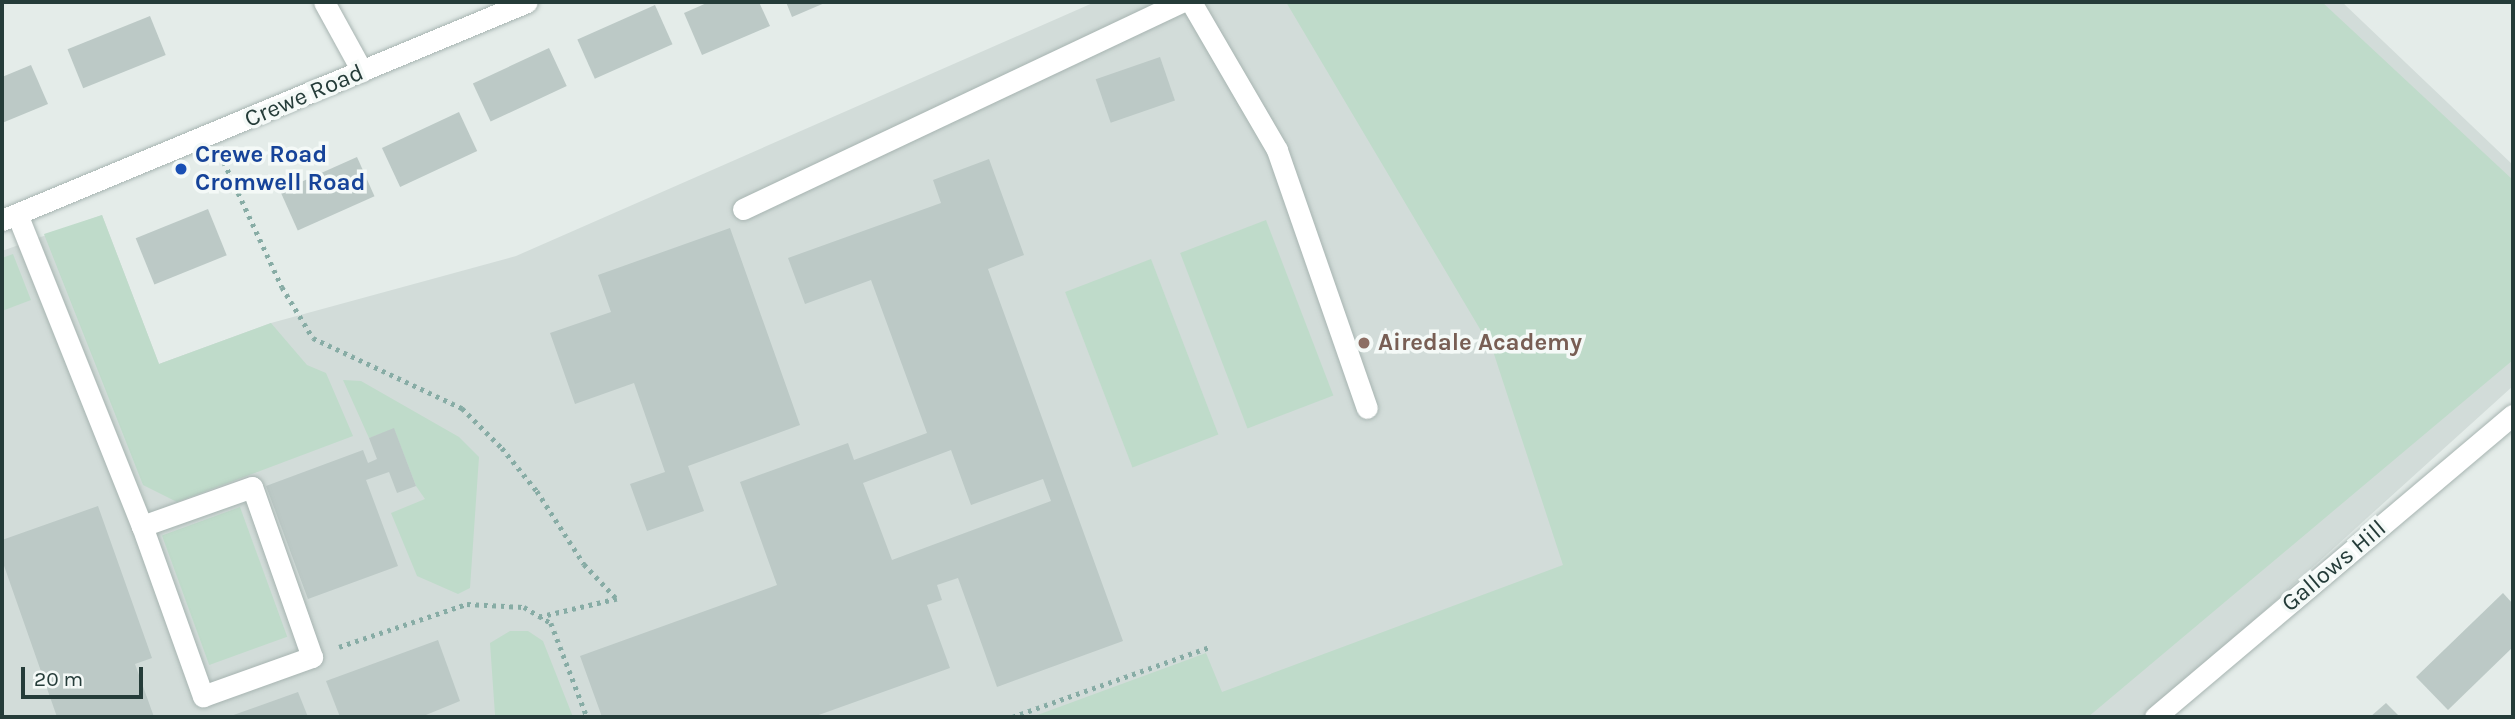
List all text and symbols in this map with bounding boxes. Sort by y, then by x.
street label: Crewe Road [240,58,368,134]
place label: Crewe Road Cromwell Road [195,141,365,197]
marker: Crewe Road Cromwell Road [173,161,189,177]
place label: Airedale Academy [1378,329,1582,357]
marker: Airedale Academy [1356,335,1372,351]
street label: Gallows Hill [2276,514,2392,618]
scale bar [24,652,147,696]
text: 20 m [34,667,83,691]

